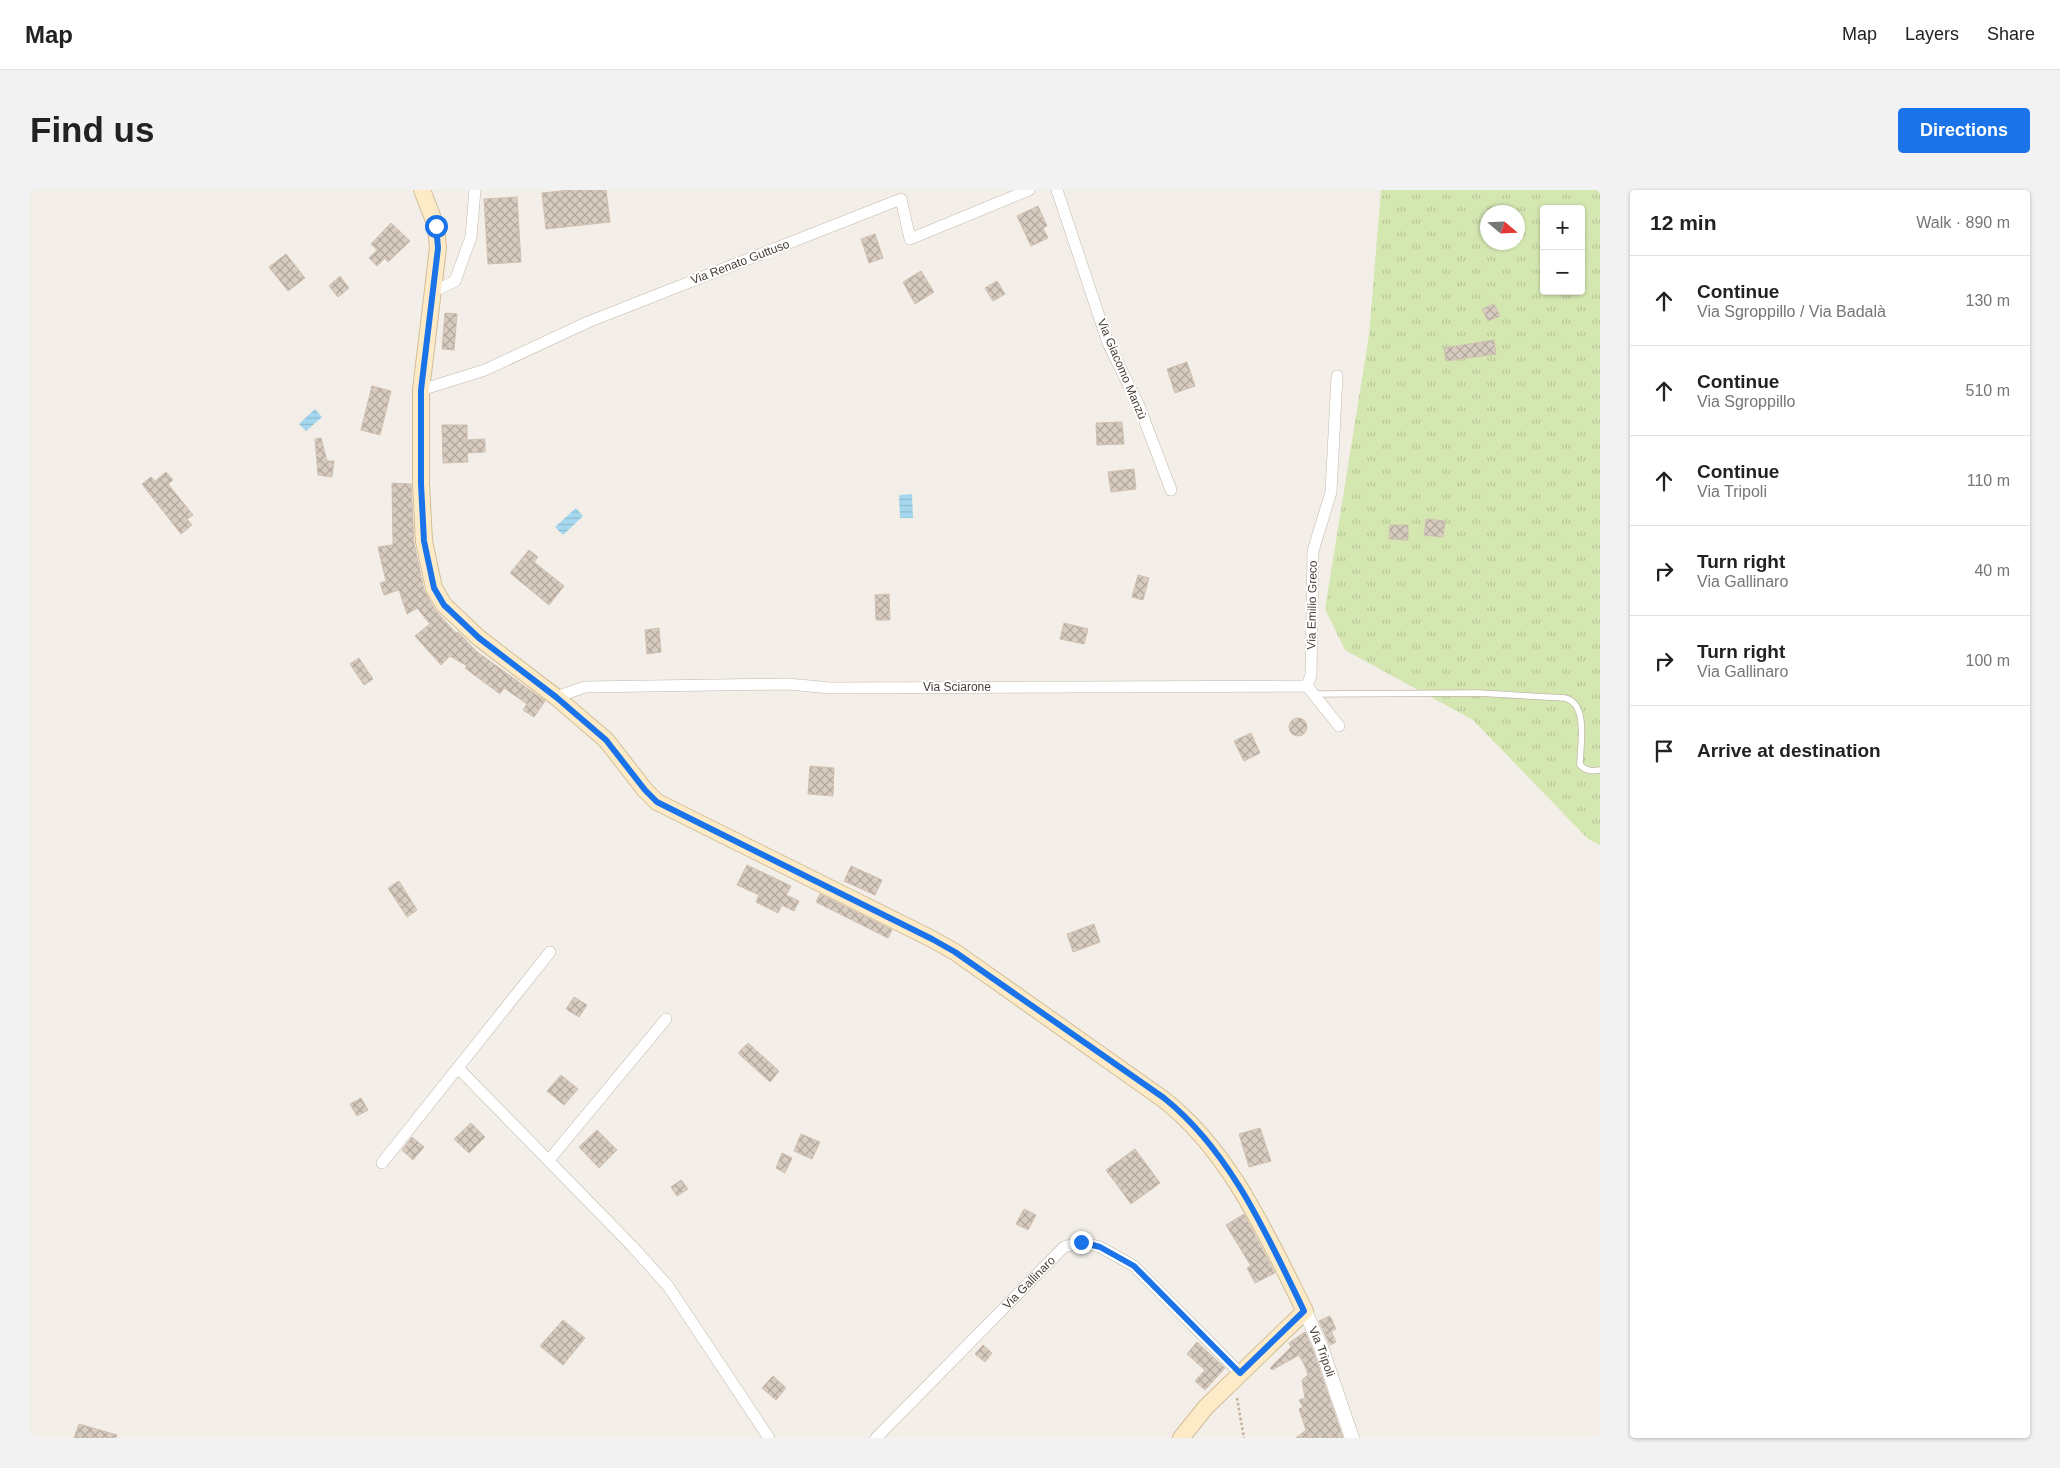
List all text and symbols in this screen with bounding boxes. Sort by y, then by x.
text: Map [25,21,73,48]
text: Map [1842,24,1877,44]
text: Layers [1905,24,1959,44]
text: Share [1987,24,2035,44]
button: Directions [1898,108,2030,153]
text: Find us [30,110,154,149]
north arrow [1480,205,1525,250]
map controls [1540,205,1585,295]
button: + [1540,205,1585,250]
text: 12 min [1650,211,1717,234]
text: Walk · 890 m [1916,214,2010,231]
route start [425,215,448,238]
street label: Via Renato Guttuso [689,237,792,287]
button: − [1540,250,1585,295]
text: Continue [1697,281,1779,302]
icon: ahead [1650,287,1678,315]
text: 130 m [1966,292,2010,309]
text: Via Sgroppillo / Via Badalà [1697,303,1886,320]
street label: Via Giacomo Manzù [1094,317,1150,421]
text: Continue [1697,371,1779,392]
icon: ahead [1650,377,1678,405]
text: 510 m [1966,382,2010,399]
text: Via Sgroppillo [1697,393,1795,410]
text: Continue [1697,461,1779,482]
icon: ahead [1650,467,1678,495]
text: 110 m [1967,472,2010,489]
text: Via Tripoli [1697,483,1767,500]
text: Turn right [1697,551,1785,572]
icon: right [1650,557,1678,585]
street label: Via Emilio Greco [1304,560,1320,650]
text: 40 m [1974,562,2010,579]
text: Via Gallinaro [1697,573,1788,590]
text: Turn right [1697,641,1785,662]
icon: right [1650,647,1678,675]
text: 100 m [1966,652,2010,669]
text: Via Gallinaro [1697,663,1788,680]
street label: Via Sciarone [923,680,991,694]
icon: arrive [1650,737,1678,765]
text: Arrive at destination [1697,740,1881,761]
route end [1070,1231,1093,1254]
street label: Via Gallinaro [1000,1253,1058,1312]
street label: Via Tripoli [1306,1324,1338,1378]

